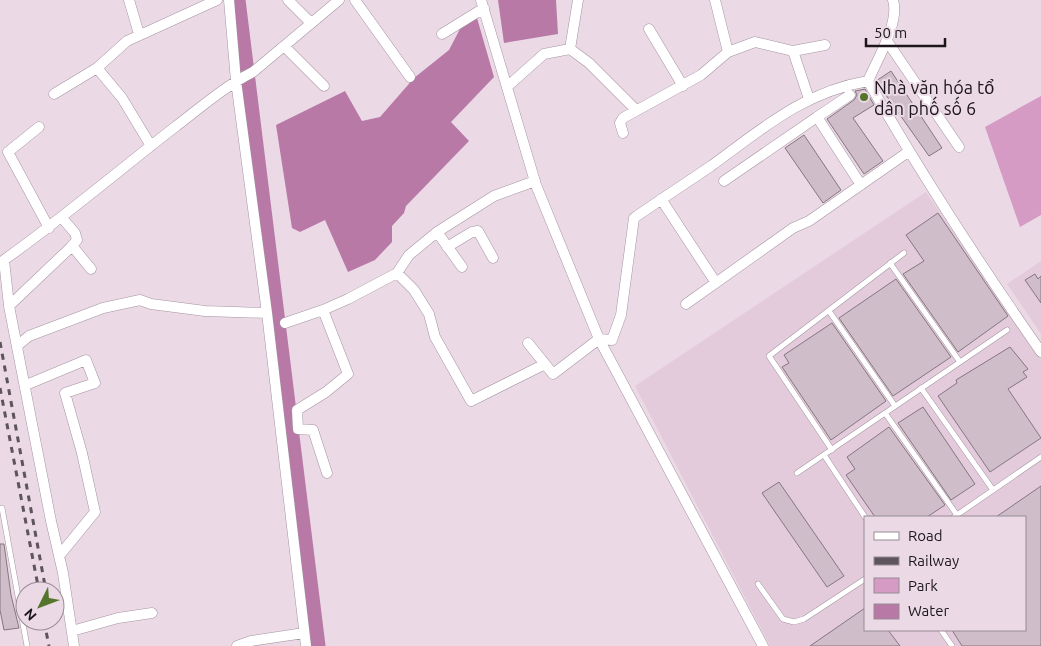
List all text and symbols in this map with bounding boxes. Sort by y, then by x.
scale bar [866,15,945,47]
text: 50 m [874,24,907,41]
place label: Nhà văn hóa tổ dân phố số 6 [874,77,994,118]
marker: Nhà văn hóa tổ dân phố số 6 [858,91,870,103]
legend [864,516,1026,631]
text: Road [908,527,943,544]
text: Railway [908,552,959,569]
text: Park [908,577,938,594]
north arrow [15,581,65,631]
text: Water [908,602,949,619]
text: N [21,605,40,624]

